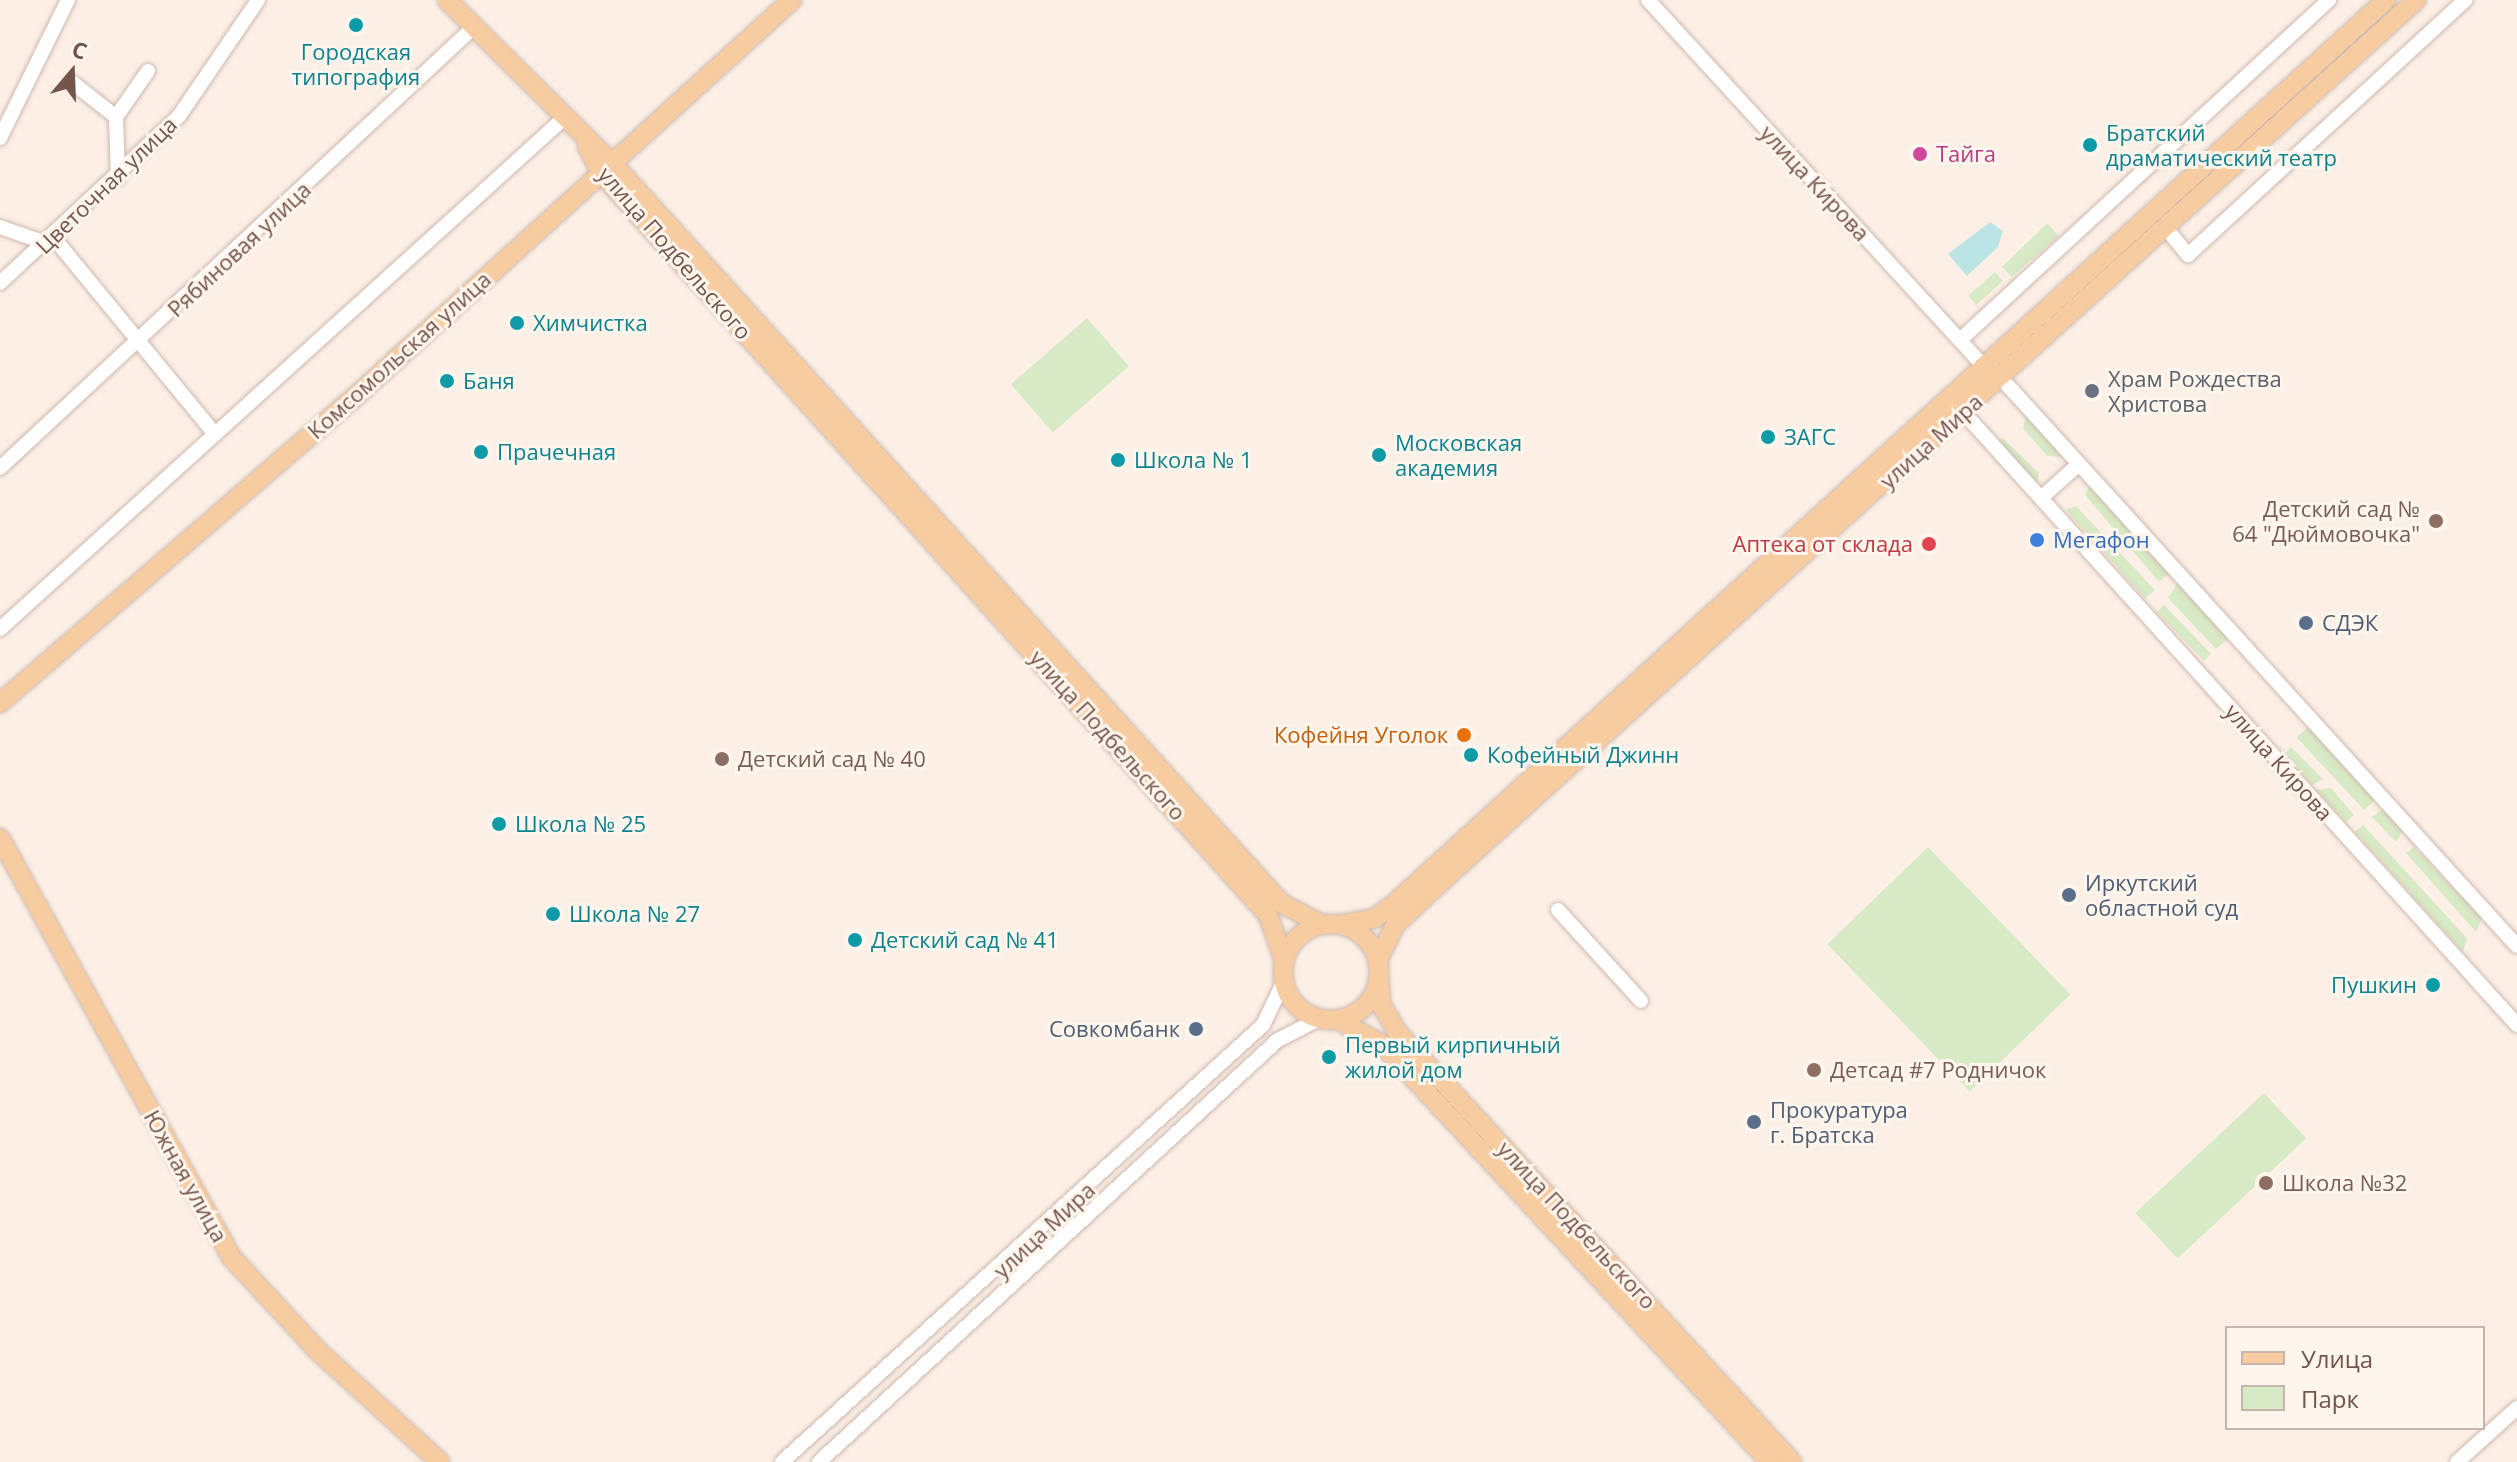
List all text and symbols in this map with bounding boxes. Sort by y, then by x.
marker: Городская типография [347,16,365,34]
north arrow [32,32,112,112]
text: С [68,33,91,66]
place label: Городская типография [292,38,420,90]
street label: Цветочная улица [30,111,182,259]
place label: Братский драматический театр [2106,119,2337,170]
street label: улица Кирова [1755,120,1875,246]
marker: Братский драматический театр [2081,136,2099,154]
place label: Тайга [1936,141,1996,167]
marker: Тайга [1911,145,1929,163]
street label: улица Подбельского [593,161,757,345]
street label: Рябиновая улица [162,176,316,322]
street label: Комсомольская улица [302,266,496,444]
place label: Химчистка [533,310,648,336]
marker: Химчистка [508,314,526,332]
place label: Храм Рождества Христова [2108,365,2282,416]
place label: Баня [463,368,515,394]
marker: Баня [438,372,456,390]
marker: Храм Рождества Христова [2083,382,2101,400]
street label: улица Мира [1874,388,1988,494]
place label: ЗАГС [1784,424,1836,450]
marker: ЗАГС [1759,428,1777,446]
place label: Московская академия [1395,429,1522,480]
place label: Прачечная [497,439,616,465]
marker: Прачечная [472,443,490,461]
marker: Московская академия [1370,446,1388,464]
place label: Школа № 1 [1134,447,1253,473]
marker: Школа № 1 [1109,451,1127,469]
place label: Детский сад № 64 "Дюймовочка" [2232,495,2420,546]
marker: Детский сад № 64 "Дюймовочка" [2427,512,2445,530]
place label: Мегафон [2053,527,2150,553]
place label: Аптека от склада [1733,531,1913,557]
marker: Мегафон [2028,531,2046,549]
marker: Аптека от склада [1920,535,1938,553]
place label: СДЭК [2322,610,2378,636]
marker: СДЭК [2297,614,2315,632]
street label: улица Подбельского [1025,644,1191,826]
street label: улица Кирова [2220,698,2338,826]
place label: Кофейня Уголок [1274,722,1448,748]
marker: Кофейня Уголок [1455,726,1473,744]
place label: Кофейный Джинн [1487,742,1679,768]
place label: Детский сад № 40 [738,746,926,772]
marker: Кофейный Джинн [1462,746,1480,764]
marker: Детский сад № 40 [713,750,731,768]
place label: Школа № 25 [515,811,646,837]
marker: Школа № 25 [490,815,508,833]
place label: Иркутский областной суд [2085,869,2238,920]
marker: Иркутский областной суд [2060,886,2078,904]
place label: Школа № 27 [569,901,700,927]
marker: Школа № 27 [544,905,562,923]
place label: Детский сад № 41 [871,927,1059,953]
marker: Детский сад № 41 [846,931,864,949]
place label: Пушкин [2331,972,2417,998]
marker: Пушкин [2424,976,2442,994]
place label: Совкомбанк [1049,1016,1180,1042]
marker: Совкомбанк [1187,1020,1205,1038]
place label: Первый кирпичный жилой дом [1345,1031,1561,1082]
marker: Первый кирпичный жилой дом [1320,1048,1338,1066]
place label: Детсад #7 Родничок [1830,1057,2046,1083]
marker: Детсад #7 Родничок [1805,1061,1823,1079]
place label: Прокуратура г. Братска [1770,1096,1908,1148]
street label: Южная улица [139,1105,233,1247]
marker: Прокуратура г. Братска [1745,1113,1763,1131]
street label: улица Подбельского [1492,1136,1662,1314]
place label: Школа №32 [2282,1170,2407,1196]
marker: Школа №32 [2257,1174,2275,1192]
street label: улица Мира [988,1176,1100,1284]
legend [2225,1326,2485,1430]
text: Улица [2301,1342,2373,1375]
text: Парк [2301,1382,2359,1415]

